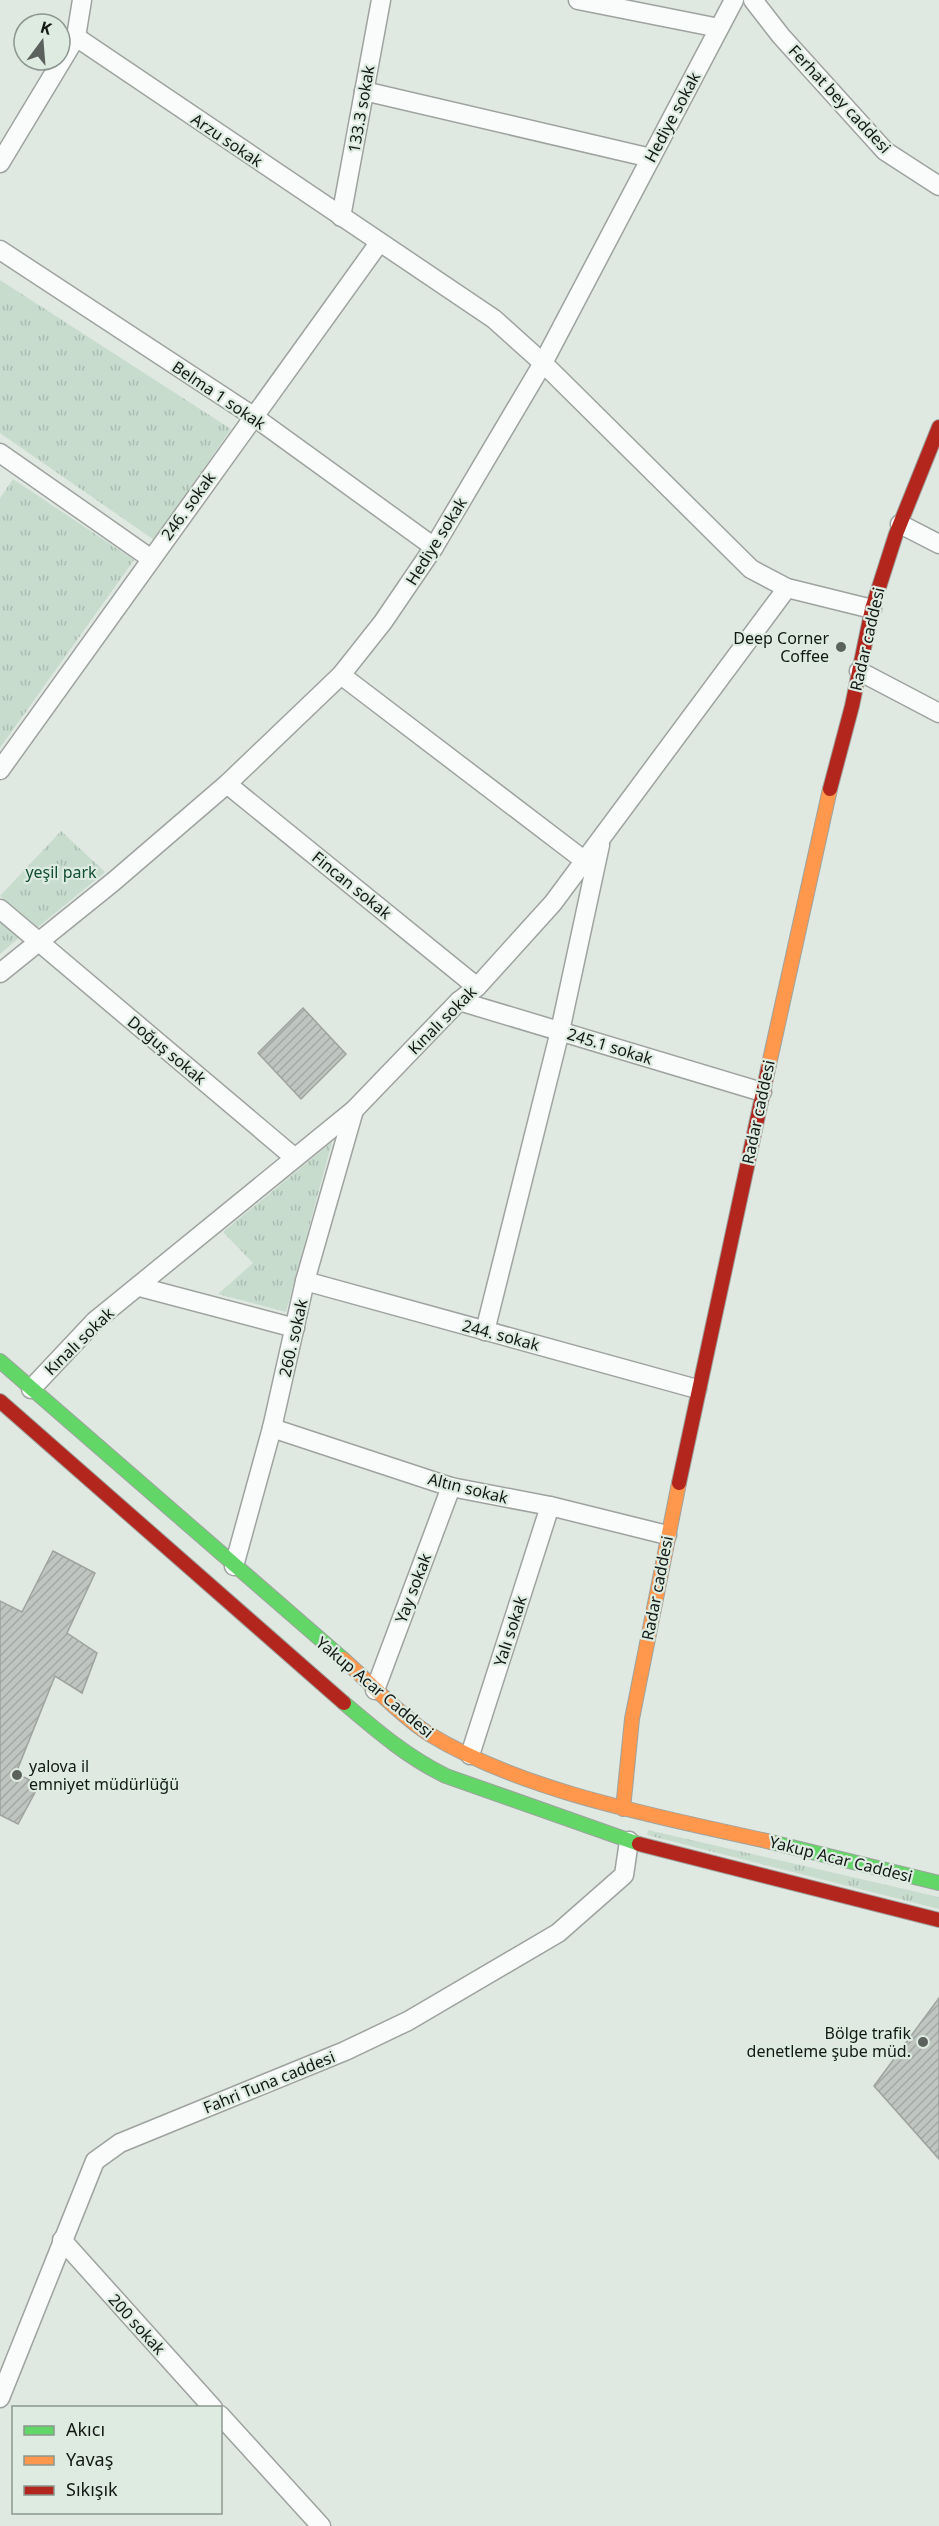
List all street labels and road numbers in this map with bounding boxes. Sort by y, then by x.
street label: Ferhat bey caddesi [784,40,896,158]
street label: 133.3 sokak [342,63,380,154]
street label: Hediye sokak [639,67,705,166]
street label: Arzu sokak [187,108,267,172]
street label: Belma 1 sokak [168,356,270,435]
street label: 246. sokak [156,467,220,545]
street label: Hediye sokak [400,493,472,589]
street label: Radar caddesi [844,585,890,693]
street label: Fincan sokak [308,846,397,924]
street label: Kınalı sokak [403,981,481,1059]
street label: Doğuş sokak [123,1011,211,1090]
street label: 245.1 sokak [564,1023,656,1070]
street label: Radar caddesi [736,1058,780,1166]
street label: 260. sokak [273,1296,313,1379]
street label: Kınalı sokak [39,1302,119,1380]
street label: 244. sokak [460,1314,543,1356]
street label: Altın sokak [426,1467,511,1509]
street label: Radar caddesi [636,1534,678,1642]
street label: Yay sokak [390,1550,437,1626]
street label: Yalı sokak [488,1592,532,1669]
street label: Yakup Acar Caddesi [312,1631,438,1743]
street label: Yakup Acar Caddesi [767,1831,915,1887]
street label: Fahri Tuna caddesi [200,2046,338,2118]
street label: 200 sokak [104,2289,171,2360]

